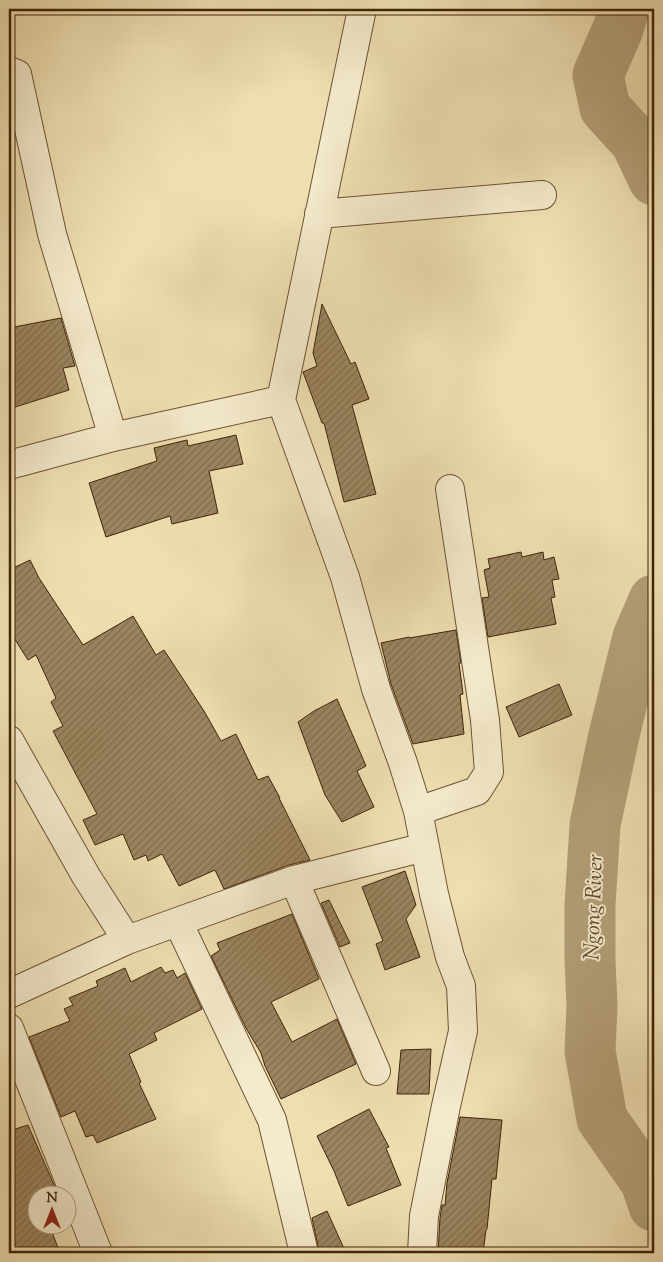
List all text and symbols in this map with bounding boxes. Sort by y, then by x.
water label: Ngong River [577,853,613,961]
north arrow [28,1184,78,1234]
text: N [46,1189,58,1209]

